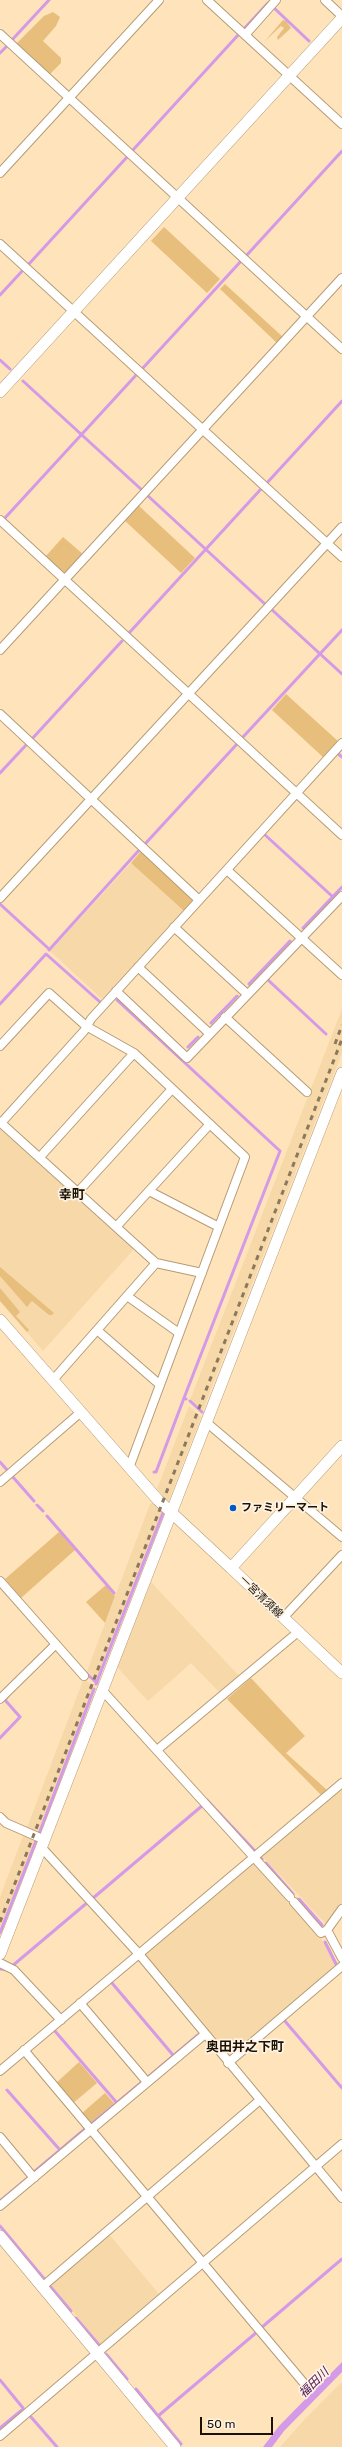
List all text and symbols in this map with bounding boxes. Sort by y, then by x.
district label: 幸町 [59,1187,85,1203]
place label: ファミリーマート [241,1501,329,1515]
marker: ファミリーマート [228,1503,238,1513]
street label: 一宮清須線 [237,1573,285,1621]
district label: 奥田井之下町 [206,2039,284,2055]
water label: 福田川 [296,2365,332,2401]
scale bar [202,2409,275,2435]
text: 50 m [207,2417,235,2431]

